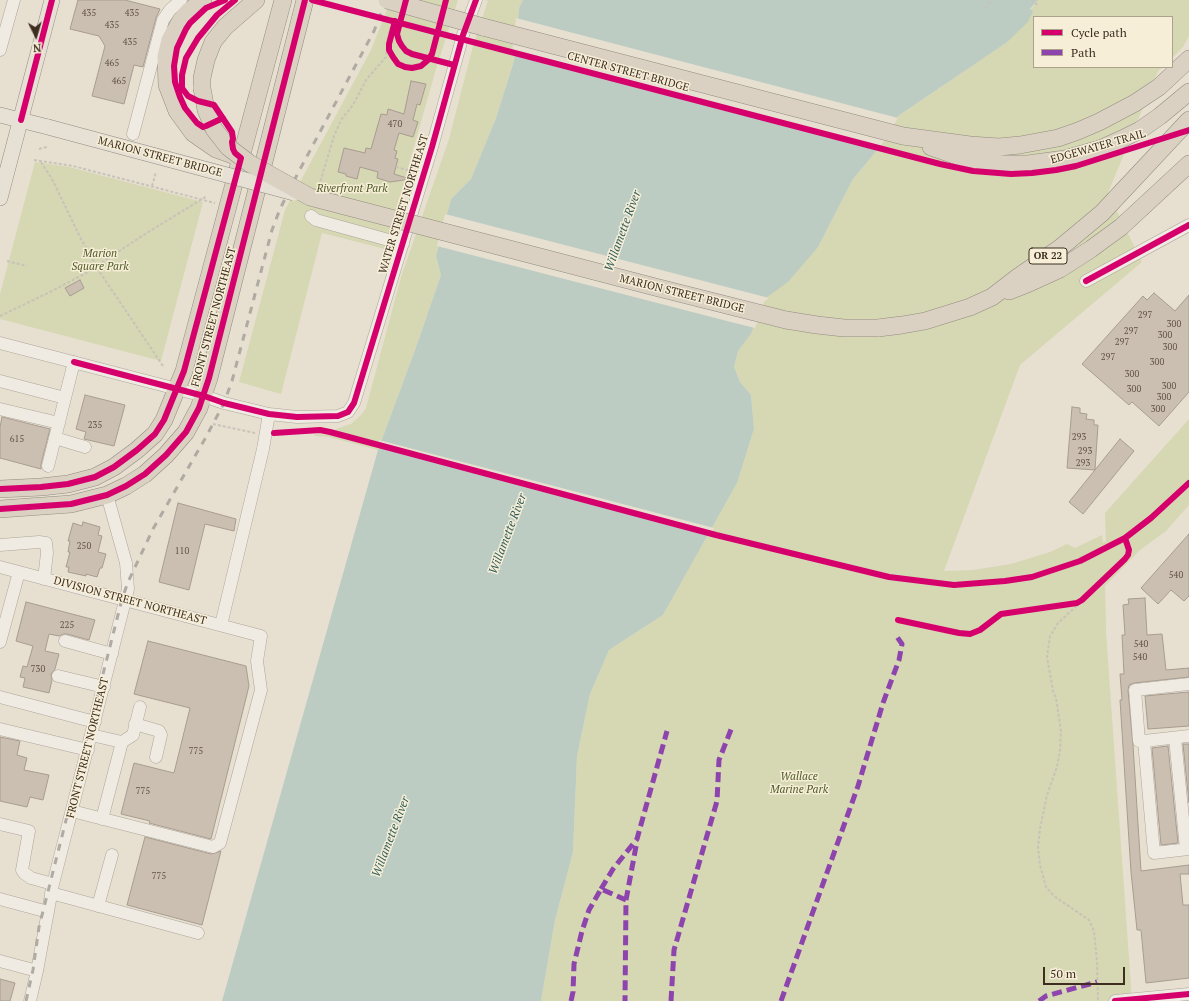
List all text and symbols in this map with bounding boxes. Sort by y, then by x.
house number: 435 [82,8,96,18]
house number: 435 [125,8,139,18]
north arrow [16,16,56,56]
legend [1033,16,1173,68]
house number: 435 [105,20,119,30]
text: Cycle path [1071,25,1127,40]
house number: 435 [123,37,137,47]
text: N [32,41,42,55]
text: Path [1071,45,1096,60]
street label: CENTER STREET BRIDGE [566,49,690,95]
house number: 465 [105,58,119,68]
house number: 465 [112,76,126,86]
house number: 470 [388,119,402,129]
street label: EDGEWATER TRAIL [1049,127,1147,167]
street label: WATER STREET NORTHEAST [377,133,431,275]
street label: MARION STREET BRIDGE [96,134,224,180]
park label: Riverfront Park [316,182,388,196]
water label: Willamette River [602,189,644,273]
street label: FRONT STREET NORTHEAST [189,246,239,388]
park label: Marion Square Park [72,247,128,273]
road number: OR 22 [1029,248,1067,264]
street label: MARION STREET BRIDGE [618,272,746,316]
house number: 297 [1138,310,1152,320]
house number: 300 [1167,319,1181,329]
house number: 297 [1124,326,1138,336]
house number: 300 [1158,330,1172,340]
house number: 297 [1115,337,1129,347]
house number: 300 [1163,342,1177,352]
house number: 297 [1101,352,1115,362]
house number: 300 [1150,357,1164,367]
house number: 300 [1125,369,1139,379]
house number: 300 [1162,381,1176,391]
house number: 300 [1127,384,1141,394]
house number: 300 [1157,392,1171,402]
house number: 300 [1151,404,1165,414]
house number: 235 [88,420,102,430]
house number: 293 [1072,432,1086,442]
house number: 615 [10,434,24,444]
house number: 293 [1078,446,1092,456]
house number: 293 [1076,458,1090,468]
water label: Willamette River [486,492,530,576]
house number: 250 [77,541,91,551]
house number: 110 [175,546,189,556]
house number: 540 [1169,570,1183,580]
street label: DIVISION STREET NORTHEAST [52,574,208,628]
house number: 225 [60,620,74,630]
house number: 540 [1134,639,1148,649]
house number: 540 [1133,652,1147,662]
house number: 730 [31,664,45,674]
street label: FRONT STREET NORTHEAST [64,676,112,820]
house number: 775 [189,746,203,756]
park label: Wallace Marine Park [770,770,828,796]
house number: 775 [136,786,150,796]
water label: Willamette River [369,795,413,879]
house number: 775 [152,871,166,881]
scale bar [1045,959,1127,985]
text: 50 m [1050,966,1076,981]

